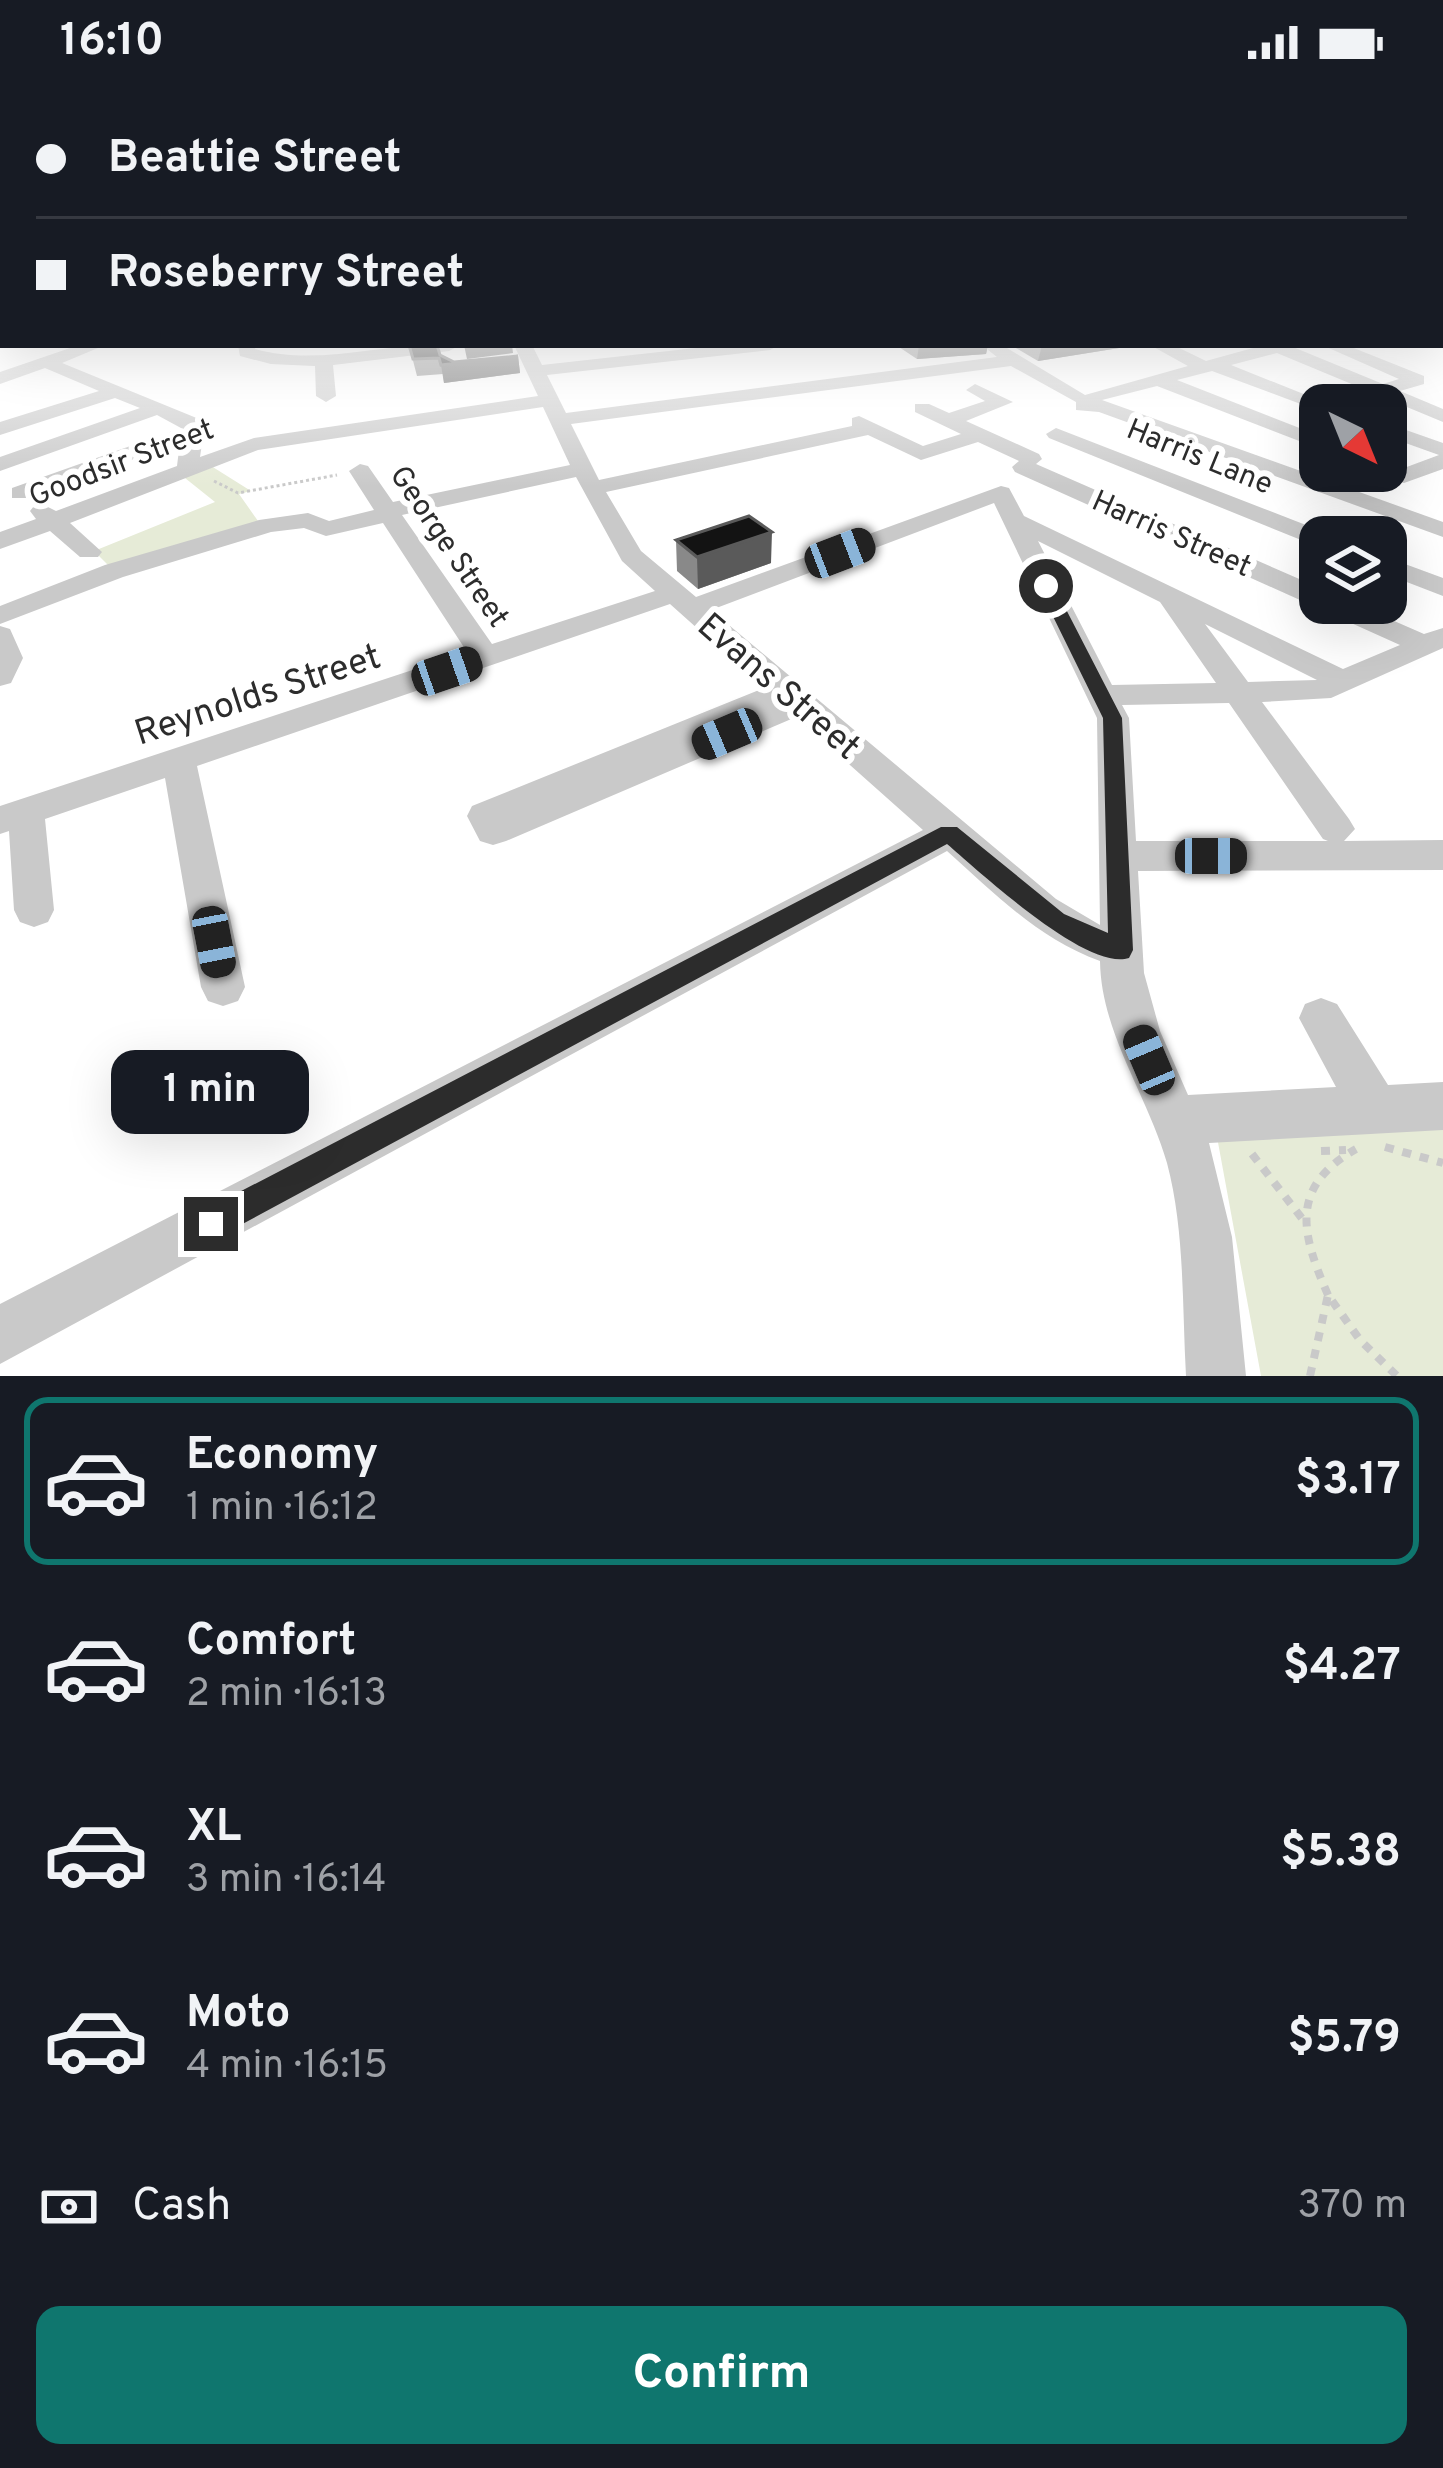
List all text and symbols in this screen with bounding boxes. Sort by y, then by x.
text: 16:10 [60,14,164,71]
text: Beattie Street [108,131,401,188]
text: Roseberry Street [108,246,464,303]
north arrow [1299,384,1407,492]
map controls [1299,384,1407,624]
street label: Goodsir Street [24,412,220,517]
street label: Harris Lane [1121,412,1278,504]
street label: George Street [380,459,516,635]
street label: Harris Street [1086,484,1256,587]
button: layers [1299,516,1407,624]
car [800,523,880,583]
route start [1019,559,1073,613]
street label: Evans Street [686,605,869,771]
street label: Reynolds Street [129,635,387,758]
car [407,642,487,700]
car [687,703,767,765]
car [1175,838,1247,874]
car [189,903,239,981]
car [1118,1020,1180,1100]
callout: 1 min [112,1050,310,1134]
text: 1 min [163,1067,257,1116]
route end [184,1197,238,1251]
icon: car [42,1427,150,1535]
text: Economy [186,1428,378,1485]
text: $3.17 [1295,1453,1401,1510]
text: 1 min · 16:12 [186,1485,378,1534]
icon: car [42,1613,150,1721]
text: Comfort [186,1614,356,1671]
text: $4.27 [1283,1639,1401,1696]
text: 2 min · 16:13 [186,1671,387,1720]
icon: car [42,1799,150,1907]
text: XL [186,1800,241,1857]
text: $5.38 [1280,1825,1401,1882]
text: 3 min · 16:14 [186,1857,386,1906]
icon: car [42,1985,150,2093]
text: Moto [186,1986,290,2043]
text: $5.79 [1287,2011,1401,2068]
text: 4 min · 16:15 [186,2043,388,2092]
icon: cash [36,2174,102,2240]
text: Cash [132,2179,231,2236]
text: 370 m [1297,2183,1407,2232]
button: Confirm [36,2306,1407,2444]

